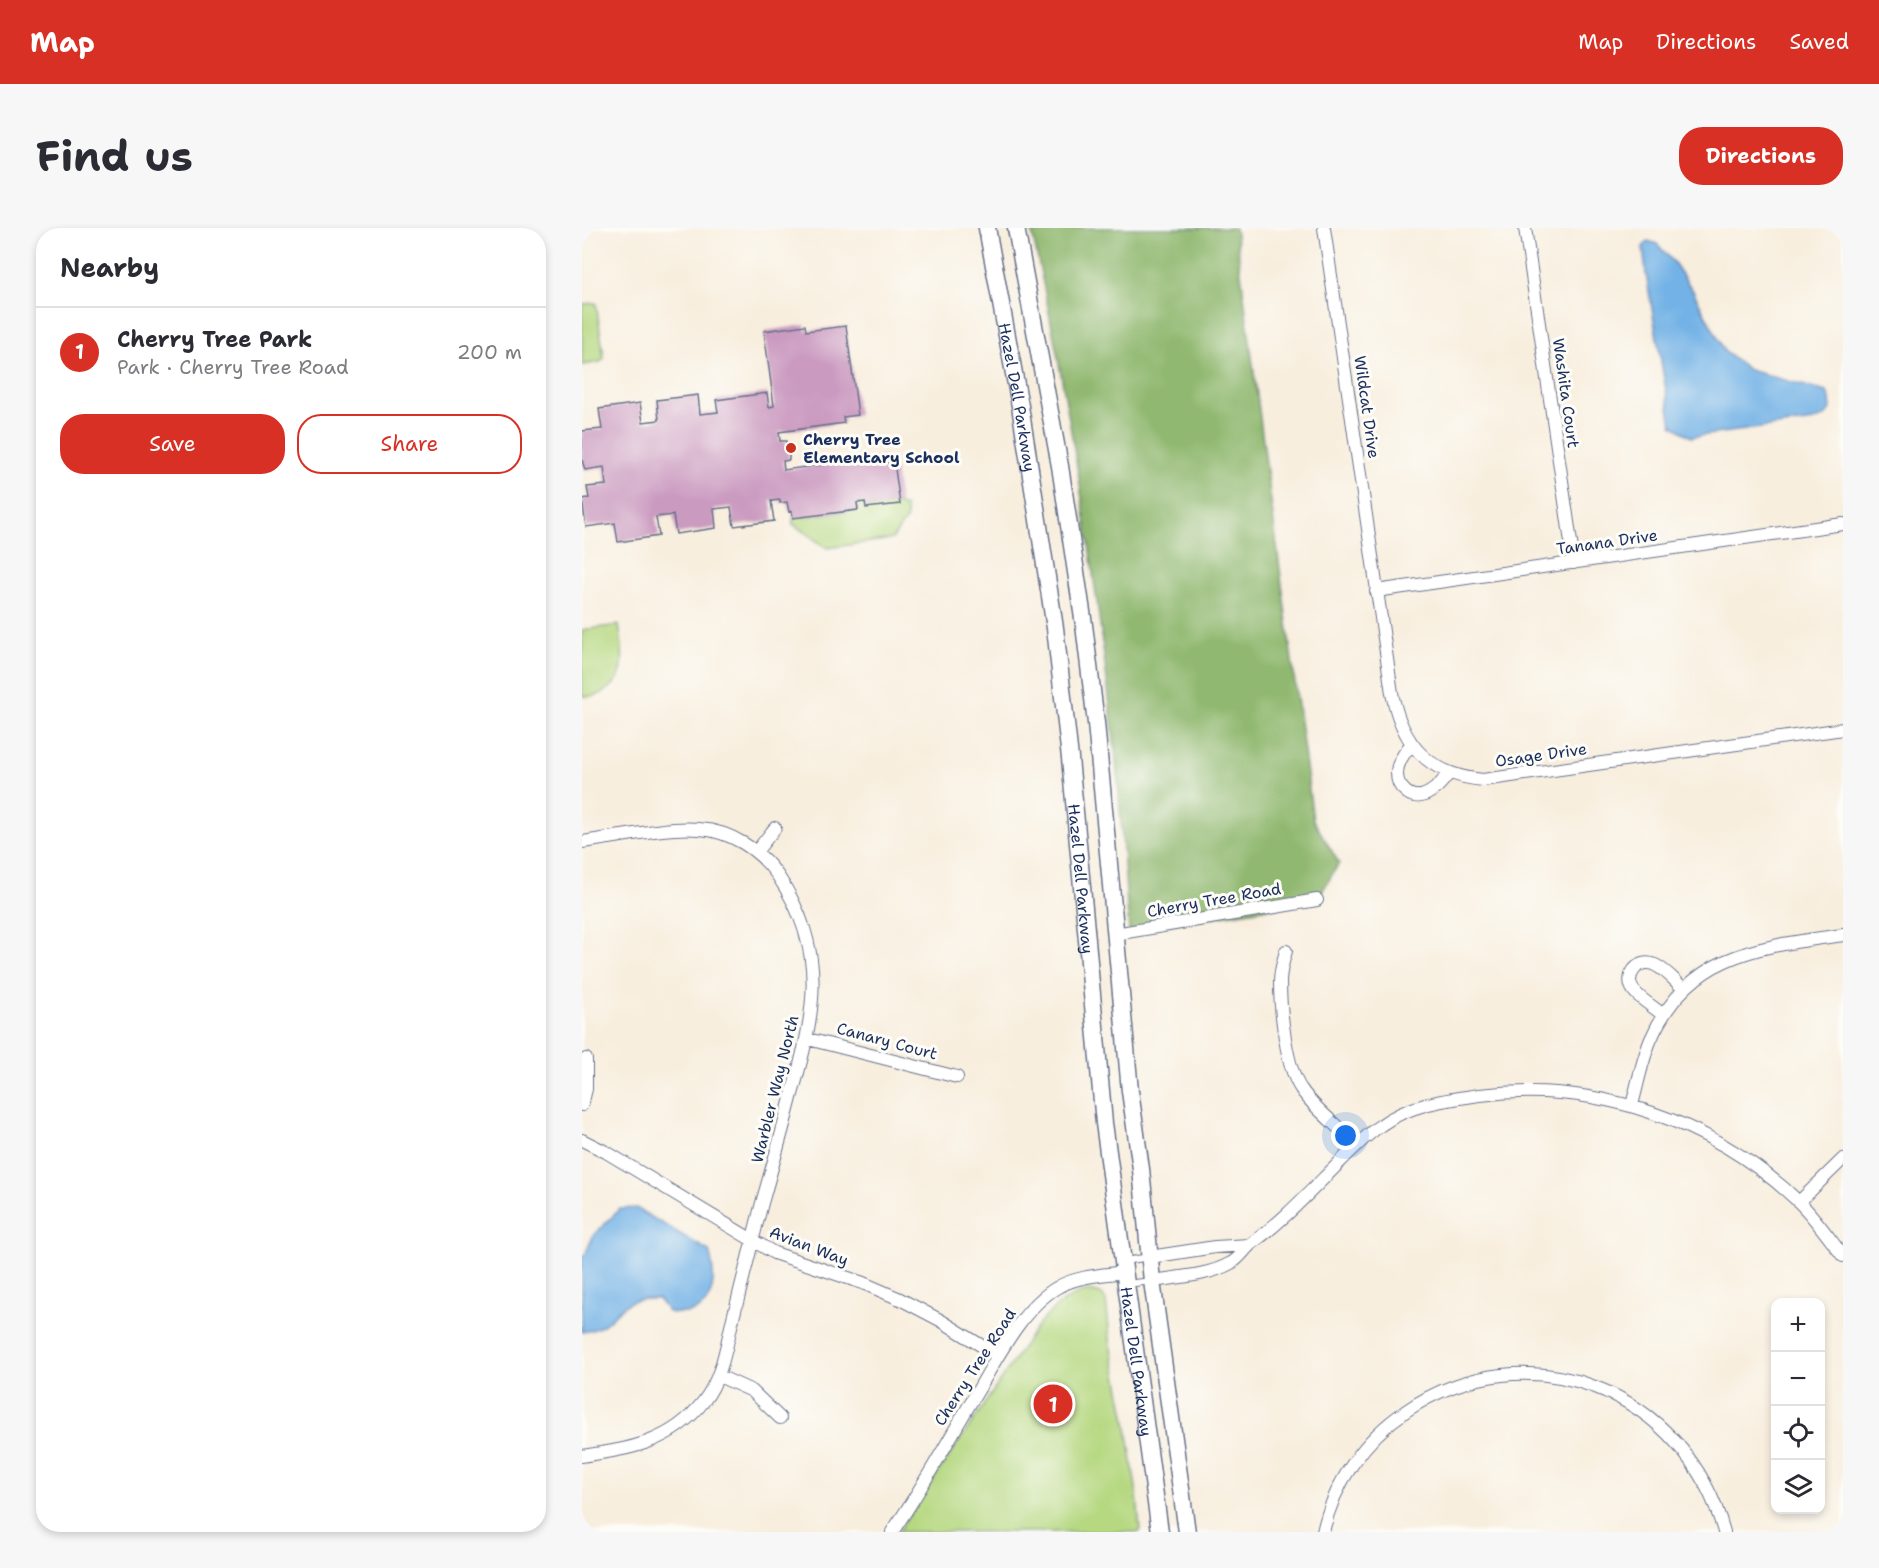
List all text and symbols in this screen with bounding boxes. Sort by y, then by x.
text: Map [30,23,95,61]
text: Map [1578,28,1623,56]
text: Directions [1656,28,1756,56]
text: Saved [1789,28,1849,56]
button: Directions [1679,127,1843,185]
text: Find us [36,128,193,184]
text: Nearby [60,250,159,285]
street label: Hazel Dell Parkway [994,321,1041,473]
text: Cherry Tree Park [117,325,312,354]
street label: Washita Court [1548,337,1584,449]
text: 1 [75,339,84,365]
text: 200 m [457,339,522,365]
text: Park · Cherry Tree Road [117,354,349,380]
street label: Wildcat Drive [1349,354,1385,460]
button: Save [60,414,285,474]
button: Share [297,414,522,474]
place label: Cherry Tree Elementary School [803,429,960,468]
marker: Cherry Tree Elementary School [784,441,798,455]
street label: Tanana Drive [1555,525,1659,559]
street label: Osage Drive [1494,738,1588,772]
street label: Hazel Dell Parkway [1064,803,1099,955]
street label: Cherry Tree Road [1145,878,1283,922]
street label: Warbler Way North [746,1013,804,1165]
street label: Canary Court [834,1018,940,1064]
your location [1331,1121,1360,1150]
street label: Avian Way [767,1221,851,1271]
street label: Hazel Dell Parkway [1116,1285,1157,1438]
map controls [1771,1298,1825,1514]
button: + [1771,1298,1825,1352]
street label: Cherry Tree Road [929,1304,1021,1430]
button: − [1771,1352,1825,1406]
pin: 1 [1034,1382,1072,1426]
button: locate [1771,1406,1825,1460]
button: layers [1771,1460,1825,1514]

